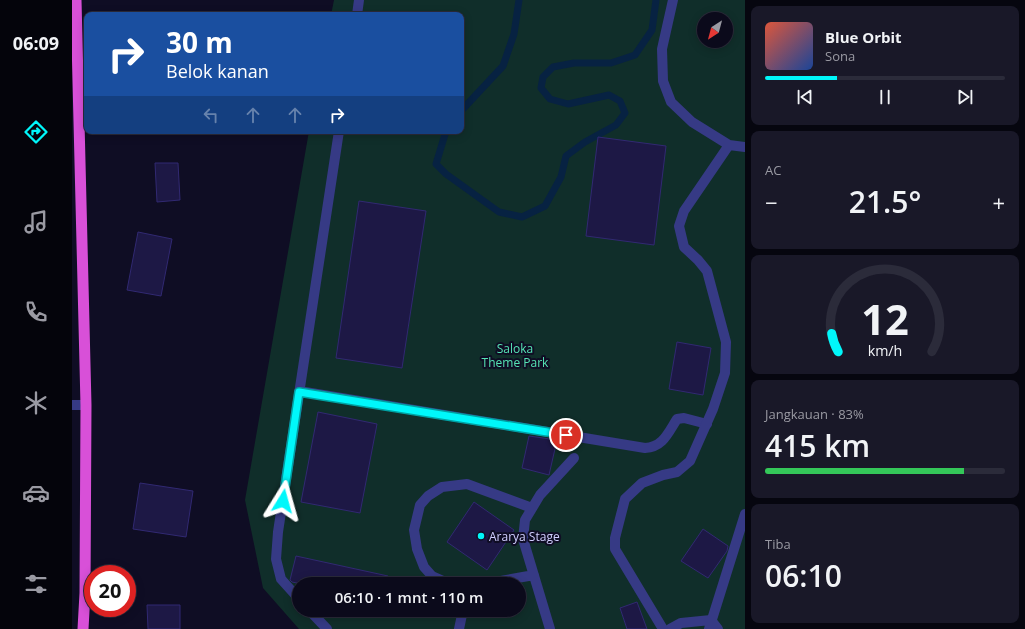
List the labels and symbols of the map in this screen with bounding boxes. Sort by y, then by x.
north arrow [697,12,733,48]
park label: Saloka Theme Park [482,340,549,371]
pin [549,418,583,452]
position arrow [262,480,304,522]
place label: Ararya Stage [489,528,560,545]
marker: Ararya Stage [476,531,486,541]
speed limit sign: 20 [84,565,136,617]

